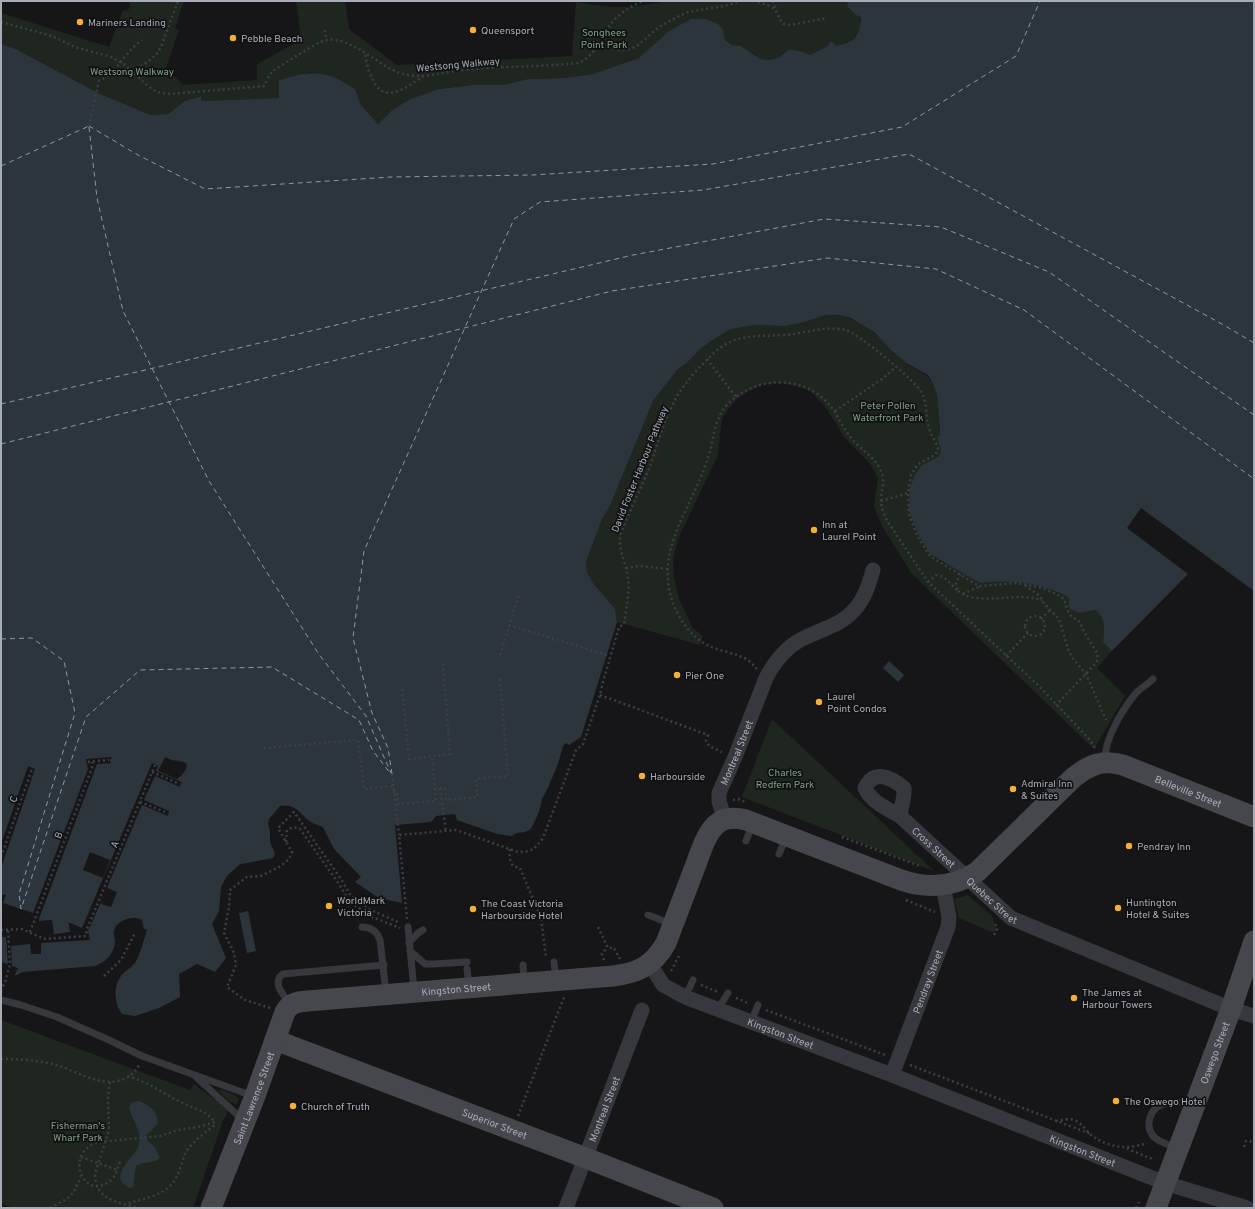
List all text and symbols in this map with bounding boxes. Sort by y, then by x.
marker: Mariners Landing [75,17,85,27]
place label: Mariners Landing [88,17,166,30]
marker: Queensport [468,25,478,35]
place label: Queensport [481,25,535,38]
park label: Songhees Point Park [581,27,627,52]
marker: Pebble Beach [228,33,238,43]
place label: Pebble Beach [241,33,302,46]
street label: Westsong Walkway [416,55,501,76]
park label: Westsong Walkway [90,66,174,79]
park label: Peter Pollen Waterfront Park [852,400,924,425]
street label: David Foster Harbour Pathway [609,405,672,535]
place label: Inn at Laurel Point [822,519,876,544]
marker: Inn at Laurel Point [809,525,819,535]
marker: Pier One [672,670,682,680]
place label: Pier One [685,670,724,683]
place label: Laurel Point Condos [827,691,887,716]
marker: Laurel Point Condos [814,697,824,707]
street label: Montreal Street [718,718,757,788]
park label: Charles Redfern Park [756,767,814,792]
marker: Harbourside [637,771,647,781]
place label: Harbourside [650,771,705,784]
street label: Belleville Street [1153,773,1223,812]
place label: Admiral Inn & Suites [1021,778,1072,803]
marker: Admiral Inn & Suites [1008,784,1018,794]
street label: C [7,794,22,805]
street label: Cross Street [908,825,958,872]
street label: B [52,830,67,841]
street label: A [108,839,123,850]
marker: Pendray Inn [1124,841,1134,851]
place label: Pendray Inn [1137,841,1191,854]
street label: Quebec Street [963,875,1019,928]
place label: WorldMark Victoria [337,895,385,920]
place label: Huntington Hotel & Suites [1126,897,1190,922]
place label: The Coast Victoria Harbourside Hotel [481,898,563,923]
marker: WorldMark Victoria [324,901,334,911]
marker: Huntington Hotel & Suites [1113,903,1123,913]
marker: The Coast Victoria Harbourside Hotel [468,904,478,914]
street label: Pendray Street [911,948,947,1016]
street label: Kingston Street [421,981,492,1000]
place label: The James at Harbour Towers [1082,987,1153,1012]
marker: The James at Harbour Towers [1069,993,1079,1003]
street label: Kingston Street [745,1016,815,1053]
street label: Oswego Street [1198,1020,1234,1086]
street label: Saint Lawrence Street [231,1050,278,1147]
street label: Montreal Street [587,1075,624,1144]
marker: The Oswego Hotel [1111,1096,1121,1106]
place label: The Oswego Hotel [1124,1096,1205,1109]
marker: Church of Truth [288,1101,298,1111]
place label: Church of Truth [301,1101,370,1114]
street label: Superior Street [460,1107,529,1143]
park label: Fisherman's Wharf Park [51,1120,105,1145]
street label: Kingston Street [1047,1133,1117,1171]

